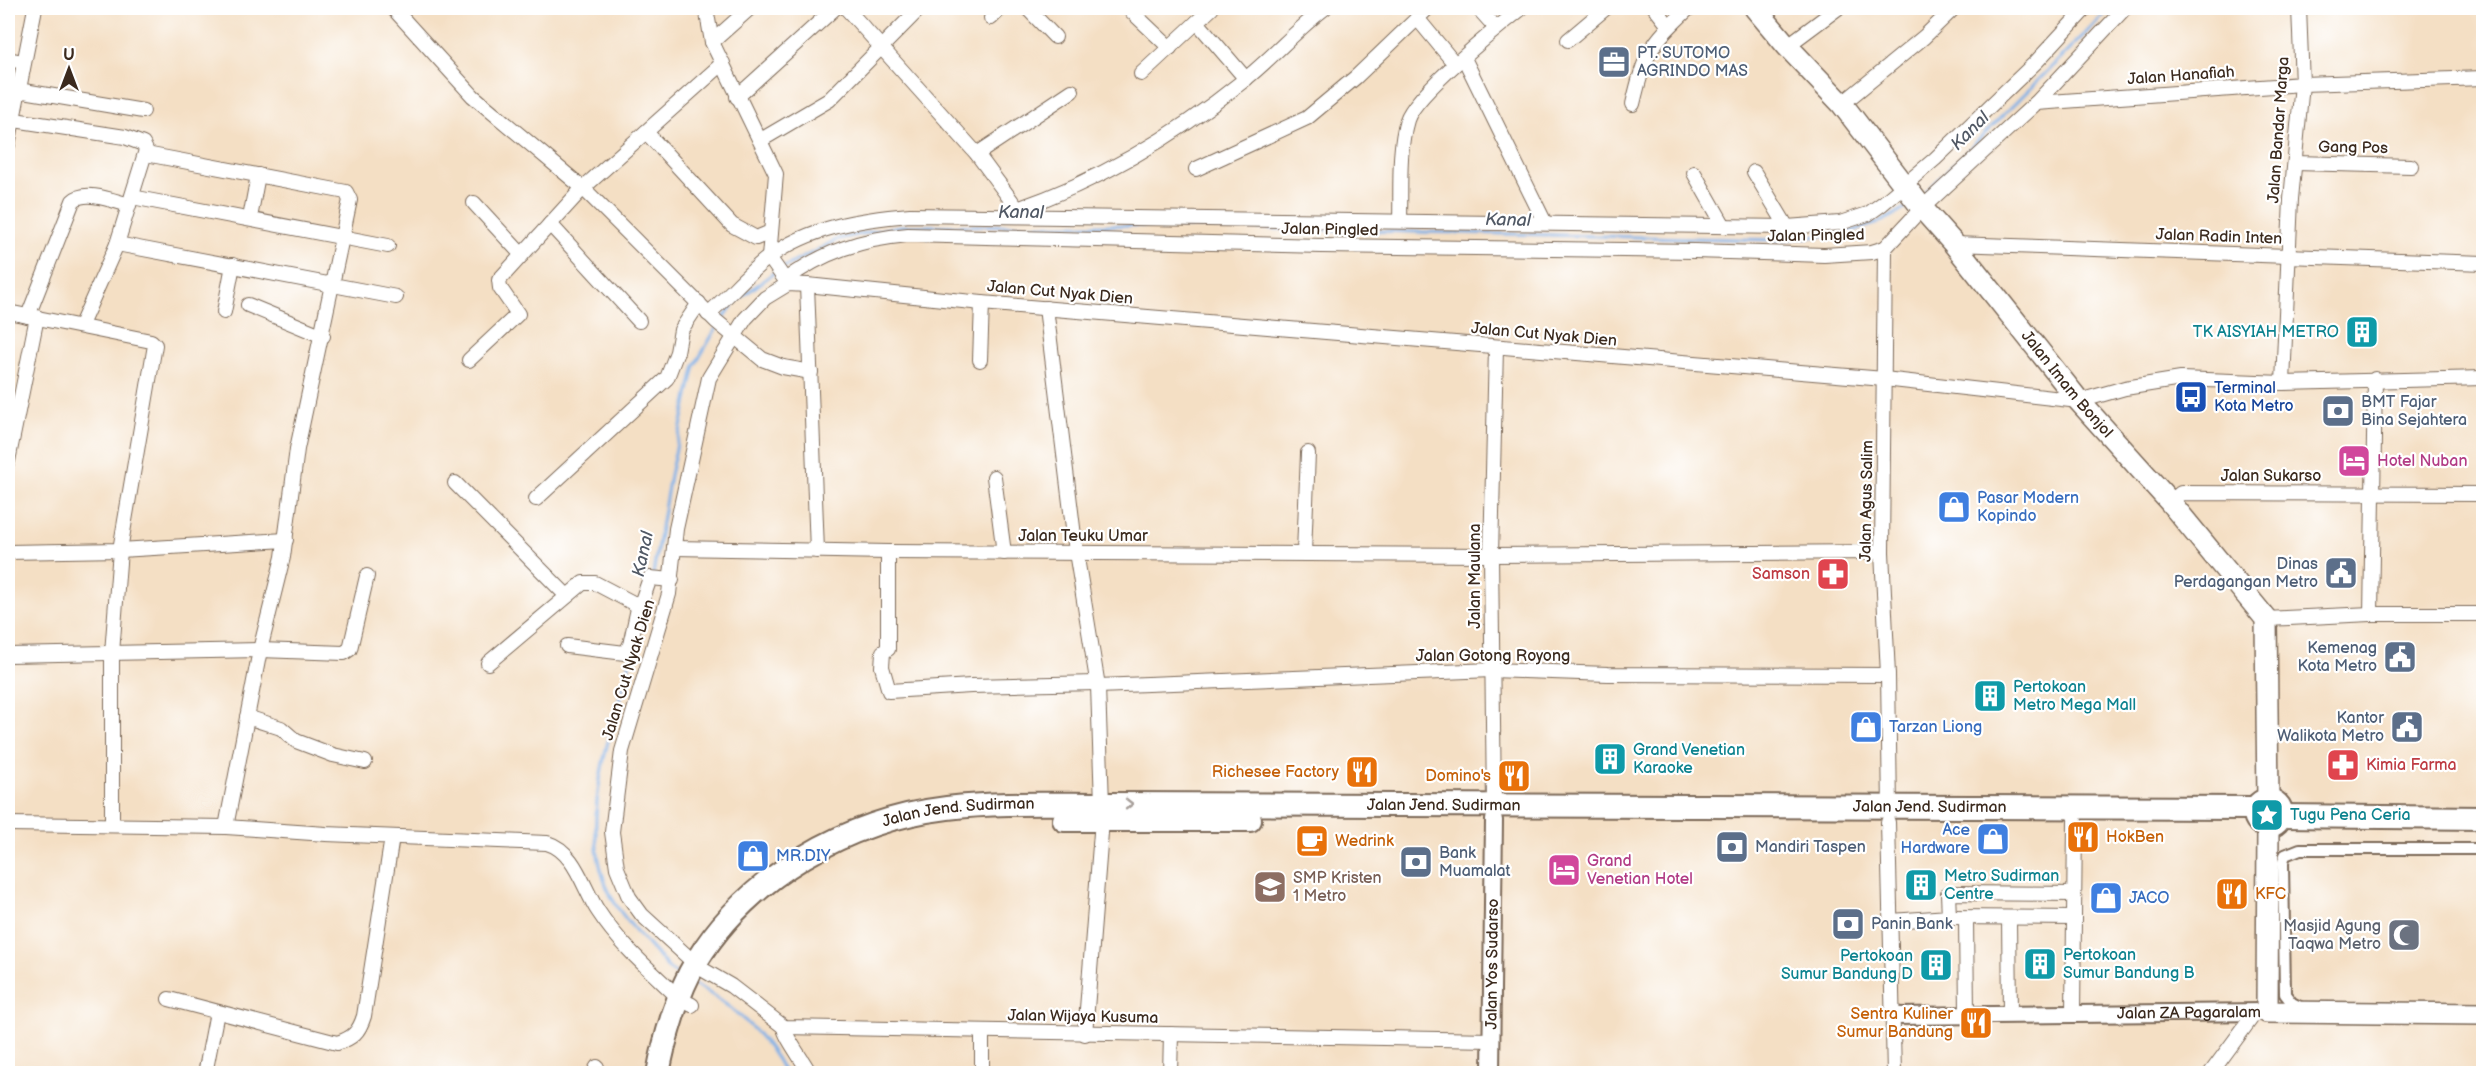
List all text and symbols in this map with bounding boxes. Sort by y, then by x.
north arrow [39,39,99,99]
office icon: PT. SUTOMO AGRINDO MAS [1596,44,1632,80]
place label: PT. SUTOMO AGRINDO MAS [1637,44,1748,81]
text: U [63,46,75,65]
street label: Jalan Bandar Marga [2264,56,2294,204]
street label: Jalan Hanafiah [2127,63,2235,89]
water label: Kanal [1946,107,1994,155]
street label: Gang Pos [2318,138,2388,158]
water label: Kanal [998,202,1045,223]
water label: Kanal [1485,209,1532,231]
street label: Jalan Pingled [1281,220,1379,240]
street label: Jalan Radin Inten [2155,225,2283,249]
street label: Jalan Pingled [1767,226,1865,246]
street label: Jalan Cut Nyak Dien [986,277,1134,309]
building icon: TK AISYIAH METRO [2344,314,2380,350]
street label: Jalan Cut Nyak Dien [1470,319,1618,351]
place label: TK AISYIAH METRO [2193,323,2339,342]
street label: Jalan Imam Bonjol [2017,327,2117,442]
bus stop icon: Terminal Kota Metro [2173,379,2209,415]
place label: Terminal Kota Metro [2214,379,2294,416]
bank icon: BMT Fajar Bina Sejahtera [2320,393,2356,429]
place label: BMT Fajar Bina Sejahtera [2361,393,2467,430]
street label: Jalan Agus Salim [1856,440,1878,562]
hotel icon: Hotel Nuban [2336,443,2372,479]
place label: Hotel Nuban [2377,452,2467,471]
street label: Jalan Sukarso [2221,467,2321,486]
shop icon: Pasar Modern Kopindo [1936,489,1972,525]
place label: Pasar Modern Kopindo [1977,489,2079,526]
street label: Jalan Maulana [1466,523,1485,629]
street label: Jalan Teuku Umar [1018,527,1148,546]
water label: Kanal [628,529,658,579]
place label: Dinas Perdagangan Metro [2174,555,2318,592]
public building icon: Dinas Perdagangan Metro [2323,555,2359,591]
pharmacy icon: Samson [1815,556,1851,592]
place label: Samson [1752,565,1810,584]
street label: Jalan Cut Nyak Dien [599,597,659,743]
place label: Kemenag Kota Metro [2297,639,2377,676]
public building icon: Kemenag Kota Metro [2382,639,2418,675]
street label: Jalan Gotong Royong [1416,647,1570,666]
building icon: Pertokoan Metro Mega Mall [1972,678,2008,714]
place label: Pertokoan Metro Mega Mall [2013,678,2136,715]
shop icon: Tarzan Liong [1848,709,1884,745]
place label: Kantor Walikota Metro [2277,709,2384,746]
public building icon: Kantor Walikota Metro [2389,709,2425,745]
place label: Tarzan Liong [1889,718,1982,737]
building icon: Grand Venetian Karaoke [1592,741,1628,777]
place label: Grand Venetian Karaoke [1633,741,1745,778]
pharmacy icon: Kimia Farma [2325,747,2361,783]
restaurant icon: Richesee Factory [1344,754,1380,790]
place label: Kimia Farma [2366,756,2457,775]
restaurant icon: Domino's [1496,758,1532,794]
place label: Richesee Factory [1212,763,1340,782]
place label: Domino's [1425,767,1491,786]
street label: Jalan Jend. Sudirman [880,794,1035,831]
street label: Jalan Jend. Sudirman [1367,795,1521,815]
street label: Jalan Jend. Sudirman [1853,797,2007,817]
place icon: Tugu Pena Ceria [2249,797,2285,833]
one-way arrow [1125,798,1134,810]
place label: Tugu Pena Ceria [2290,806,2411,825]
restaurant icon: HokBen [2065,819,2101,855]
place label: Ace Hardware [1901,821,1970,858]
shop icon: Ace Hardware [1975,821,2011,857]
cafe icon: Wedrink [1294,823,1330,859]
place label: HokBen [2106,828,2164,847]
bank icon: Mandiri Taspen [1714,829,1750,865]
place label: Wedrink [1335,832,1394,851]
shop icon: MR.DIY [735,838,771,874]
place label: Mandiri Taspen [1755,838,1866,857]
bank icon: Bank Muamalat [1398,844,1434,880]
place label: Bank Muamalat [1439,844,1511,881]
place label: MR.DIY [776,847,831,866]
hotel icon: Grand Venetian Hotel [1546,852,1582,888]
place label: Grand Venetian Hotel [1587,852,1693,889]
building icon: Metro Sudirman Centre [1903,867,1939,903]
place label: Metro Sudirman Centre [1944,867,2059,904]
school or university icon: SMP Kristen 1 Metro [1252,869,1288,905]
place label: SMP Kristen 1 Metro [1293,869,1382,906]
restaurant icon: KFC [2214,876,2250,912]
shop icon: JACO [2088,880,2124,916]
place label: KFC [2255,885,2286,904]
place label: JACO [2129,889,2170,908]
street label: Jalan Yos Sudarso [1482,899,1503,1029]
bank icon: Panin Bank [1830,906,1866,942]
place label: Panin Bank [1871,915,1953,934]
place label: Masjid Agung Taqwa Metro [2283,917,2381,954]
mosque icon: Masjid Agung Taqwa Metro [2386,917,2422,953]
building icon: Pertokoan Sumur Bandung B [2022,946,2058,982]
place label: Pertokoan Sumur Bandung B [2063,946,2194,983]
place label: Pertokoan Sumur Bandung D [1781,947,1913,984]
building icon: Pertokoan Sumur Bandung D [1918,947,1954,983]
street label: Jalan ZA Pagaralam [2117,1003,2261,1023]
place label: Sentra Kuliner Sumur Bandung [1837,1005,1953,1042]
restaurant icon: Sentra Kuliner Sumur Bandung [1958,1005,1994,1041]
street label: Jalan Wijaya Kusuma [1007,1006,1159,1028]

